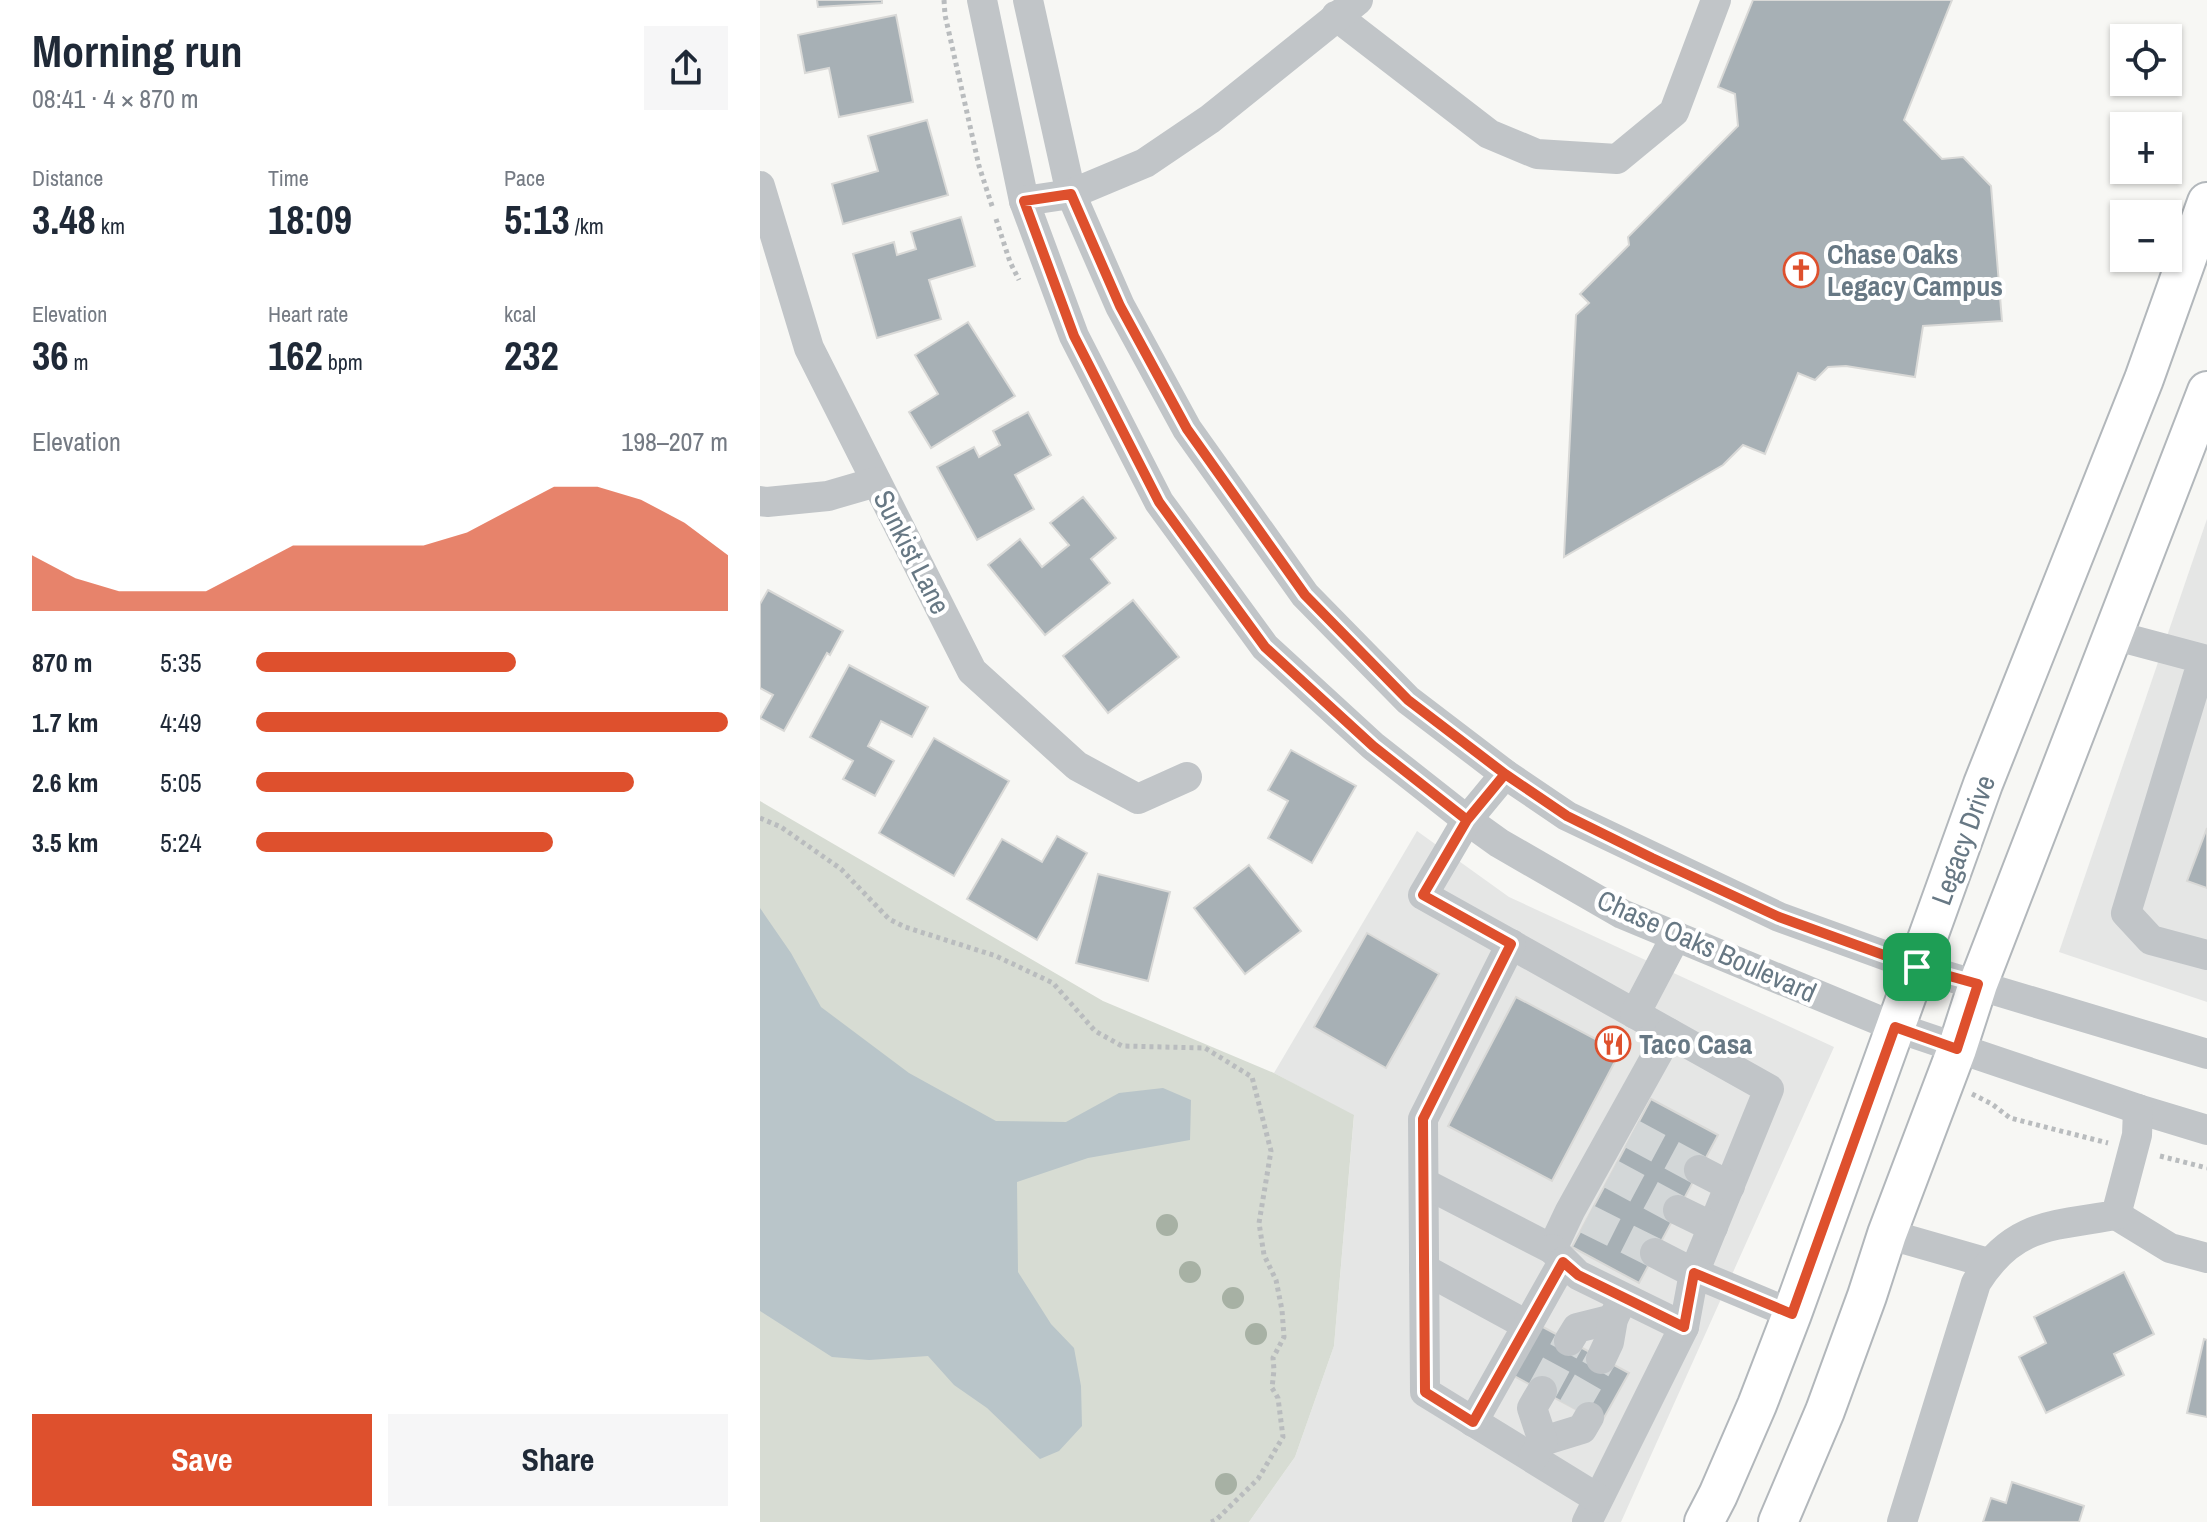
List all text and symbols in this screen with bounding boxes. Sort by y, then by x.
text: Morning run [32,21,242,81]
map controls [2110,24,2182,272]
button: locate [2110,24,2182,96]
button: share [644,26,728,110]
text: 08:41 · 4 × 870 m [32,81,199,116]
button: + [2110,112,2182,184]
text: Distance [32,163,103,193]
text: Time [268,163,309,193]
text: Pace [504,163,545,193]
text: 3.48 [32,193,96,246]
text: 18:09 [268,193,352,246]
text: 5:13 [504,193,570,246]
button: − [2110,200,2182,272]
text: km [96,211,125,241]
text: /km [570,211,604,241]
place label: Chase Oaks Legacy Campus [1827,235,2003,305]
church icon: Chase Oaks Legacy Campus [1782,251,1820,289]
text: Elevation [32,299,107,329]
text: Heart rate [268,299,348,329]
text: kcal [504,299,536,329]
text: 36 [32,329,68,382]
text: 162 [268,329,323,382]
text: 232 [504,329,559,382]
text: m [68,347,89,377]
text: bpm [323,347,363,377]
text: Elevation [32,424,121,459]
text: 198–207 m [621,424,728,459]
street label: Sunkist Lane [865,484,959,620]
text: 870 m [32,645,92,680]
text: 5:35 [160,645,202,680]
text: 1.7 km [32,705,98,740]
text: 4:49 [160,705,202,740]
text: 2.6 km [32,765,98,800]
text: 5:05 [160,765,202,800]
street label: Legacy Drive [1922,770,2004,910]
text: 3.5 km [32,825,98,860]
text: 5:24 [160,825,202,860]
street label: Chase Oaks Boulevard [1591,881,1823,1011]
pin [1883,933,1951,1001]
icon: arrive [1895,945,1939,989]
restaurant icon: Taco Casa [1594,1025,1632,1063]
place label: Taco Casa [1639,1025,1752,1063]
button: Save [32,1414,372,1506]
button: Share [388,1414,728,1506]

